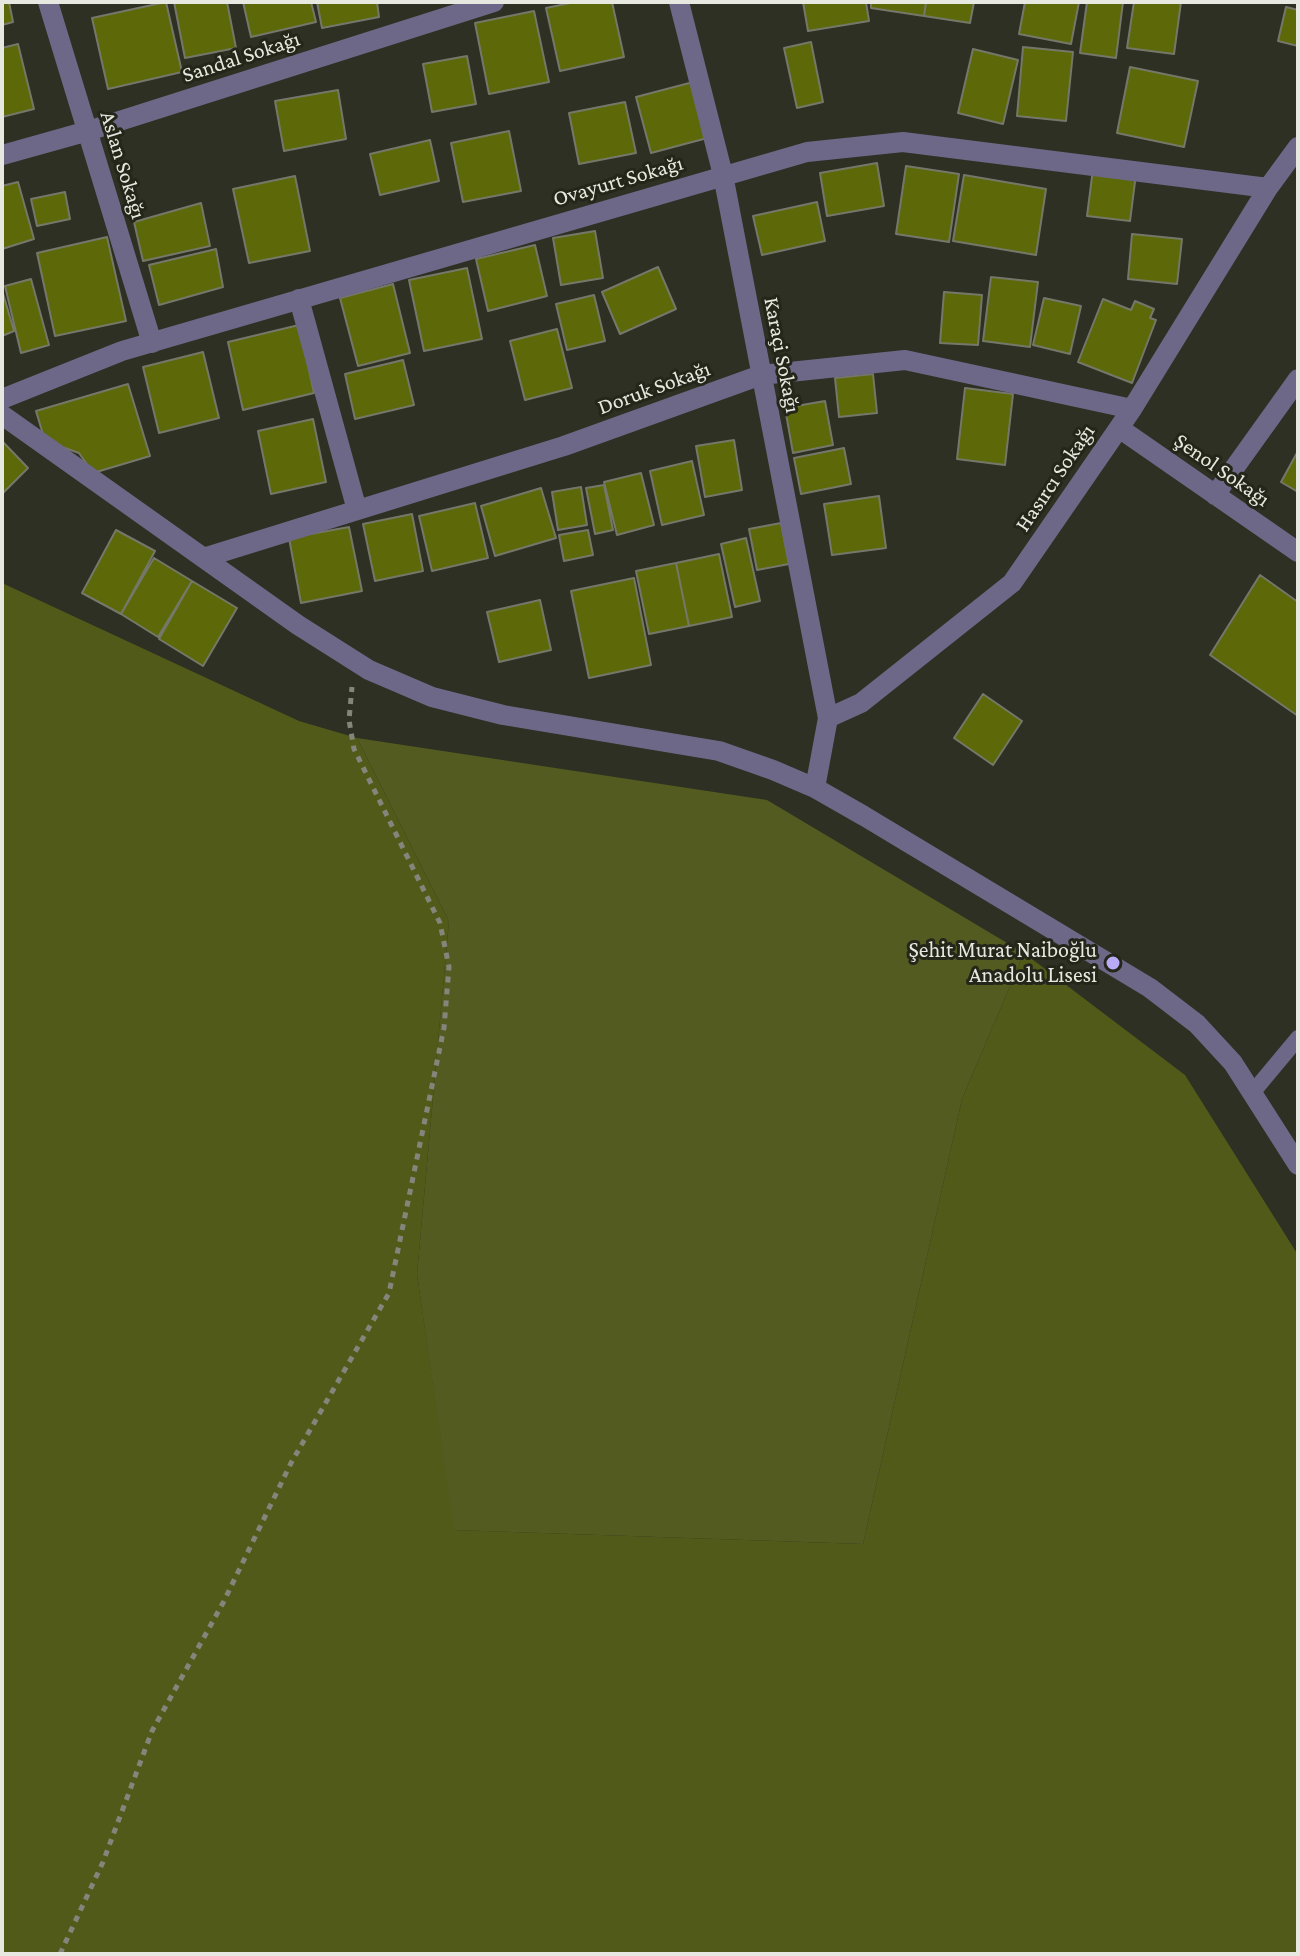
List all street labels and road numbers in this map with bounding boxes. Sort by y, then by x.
street label: Sandal Sokağı [179,26,303,88]
street label: Aslan Sokağı [94,108,152,222]
street label: Ovayurt Sokağı [550,150,686,212]
street label: Karaçi Sokağı [758,295,806,415]
street label: Doruk Sokağı [594,355,714,421]
street label: Hasırcı Sokağı [1010,419,1100,537]
street label: Şenol Sokağı [1169,427,1275,513]

